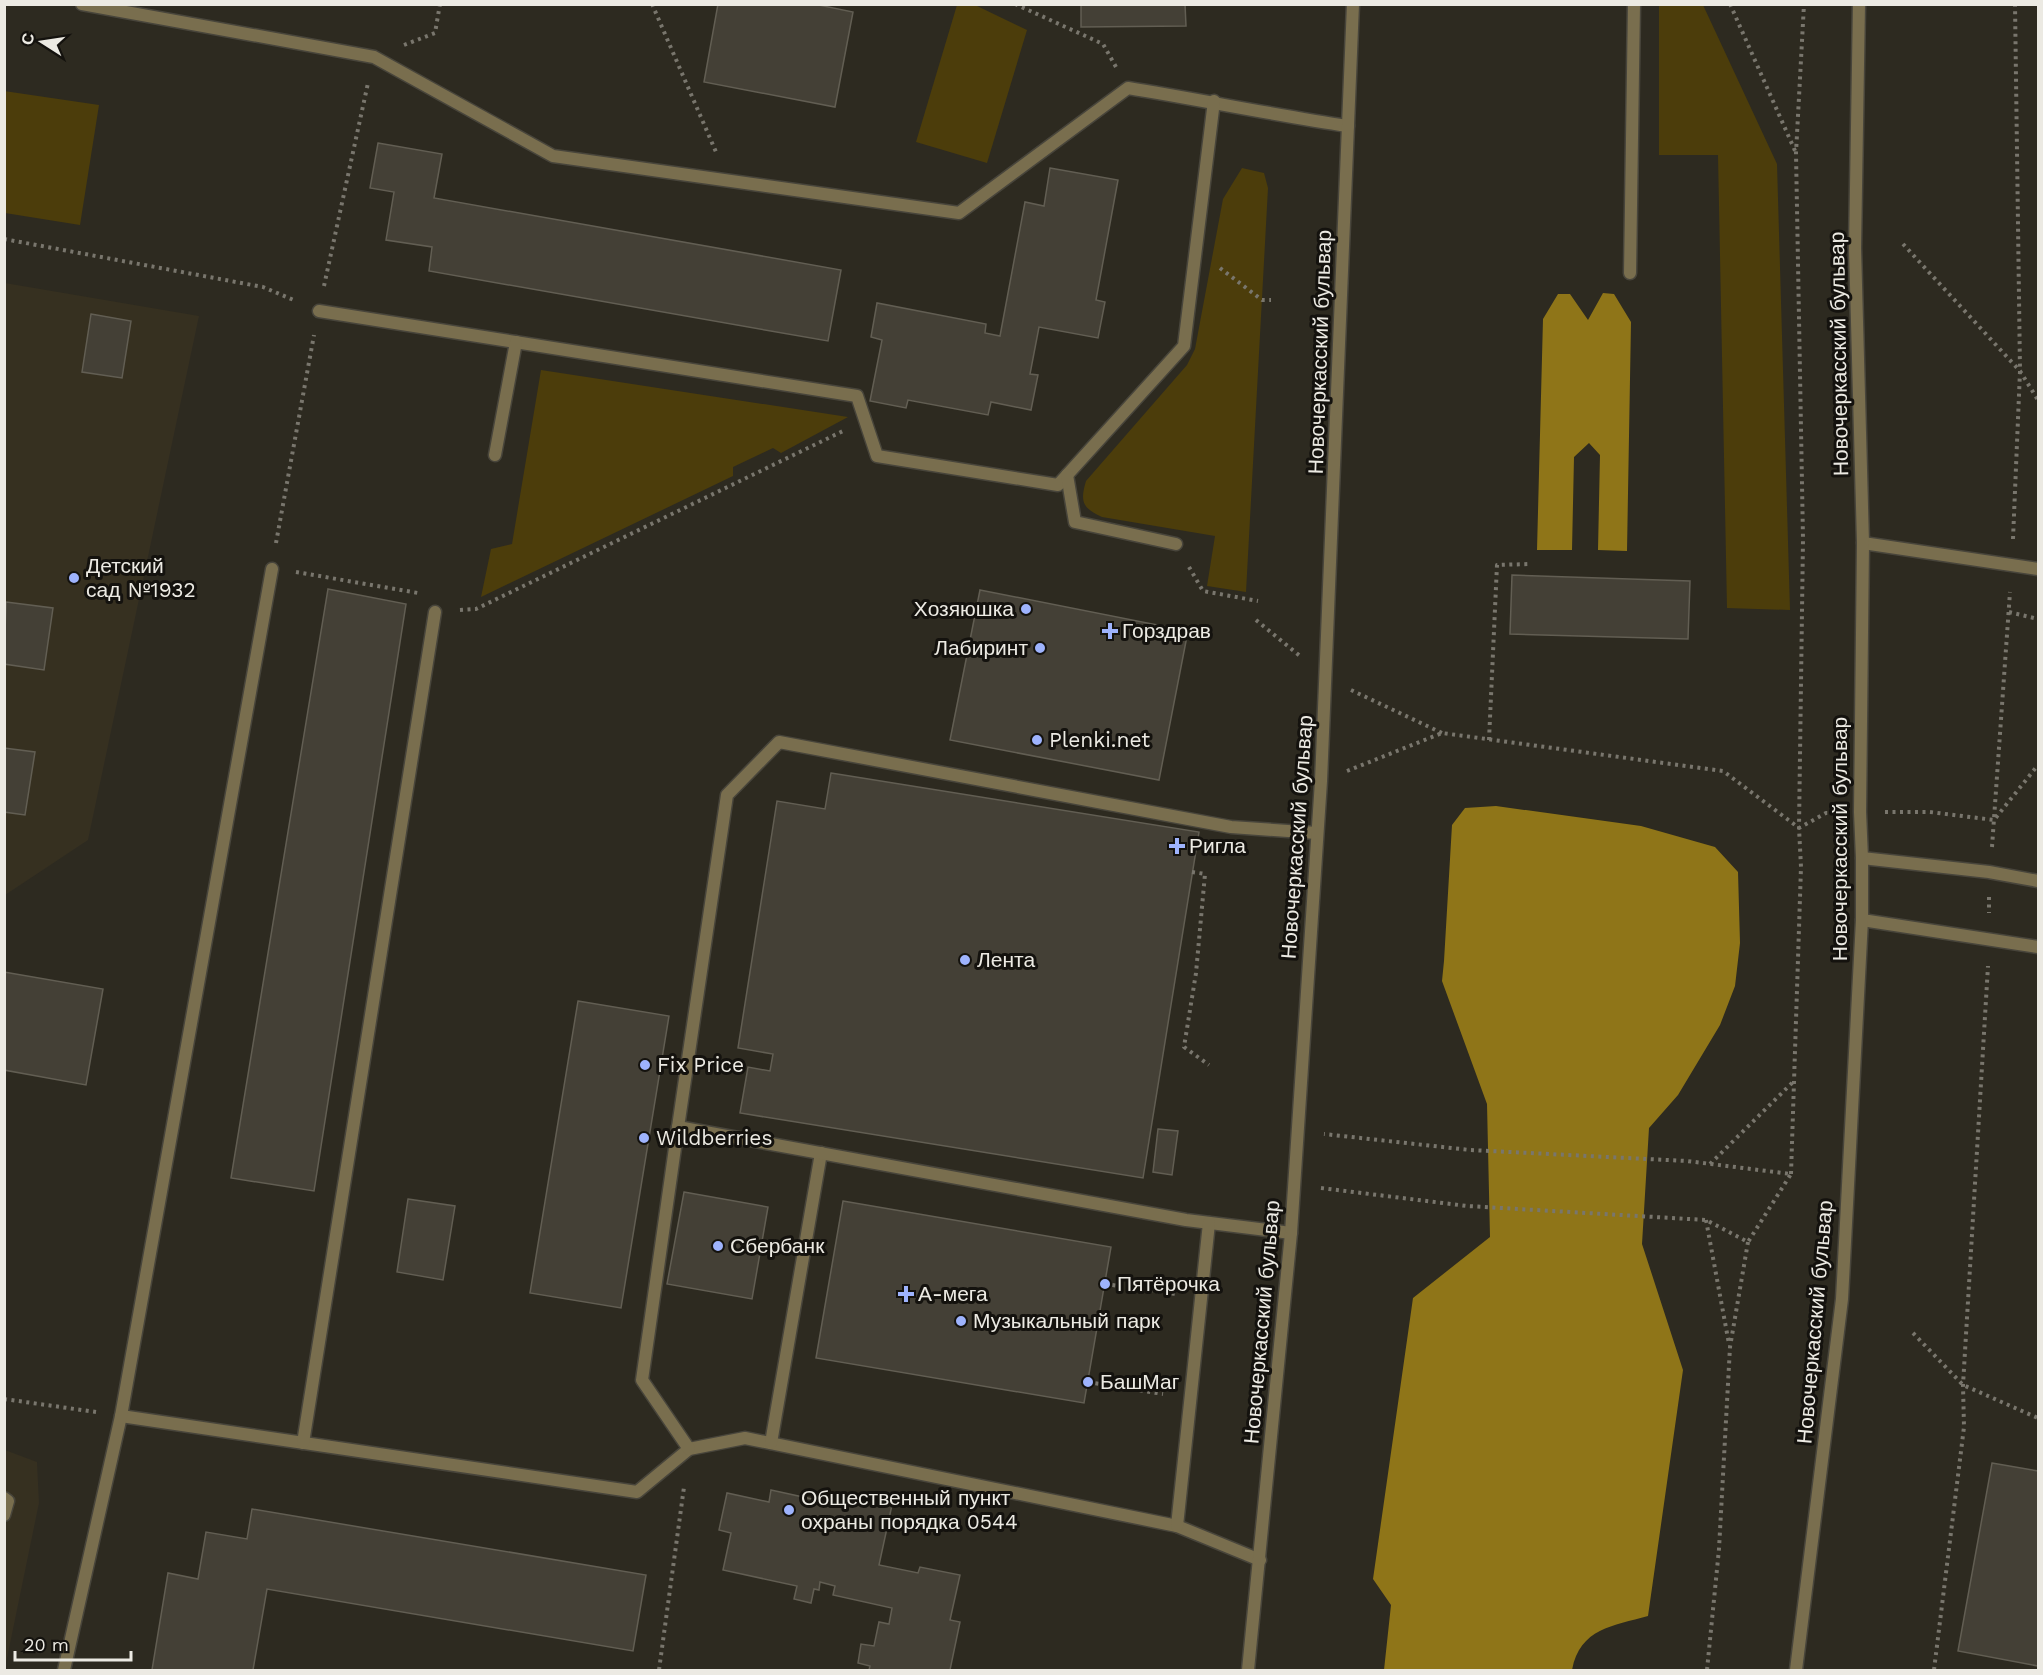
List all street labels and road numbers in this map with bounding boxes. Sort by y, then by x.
street label: Новочеркасский бульвар [1303,229,1336,475]
street label: Новочеркасский бульвар [1824,232,1853,476]
street label: Новочеркасский бульвар [1276,714,1317,960]
street label: Новочеркасский бульвар [1827,717,1852,961]
street label: Новочеркасский бульвар [1238,1199,1285,1445]
street label: Новочеркасский бульвар [1791,1199,1838,1445]

